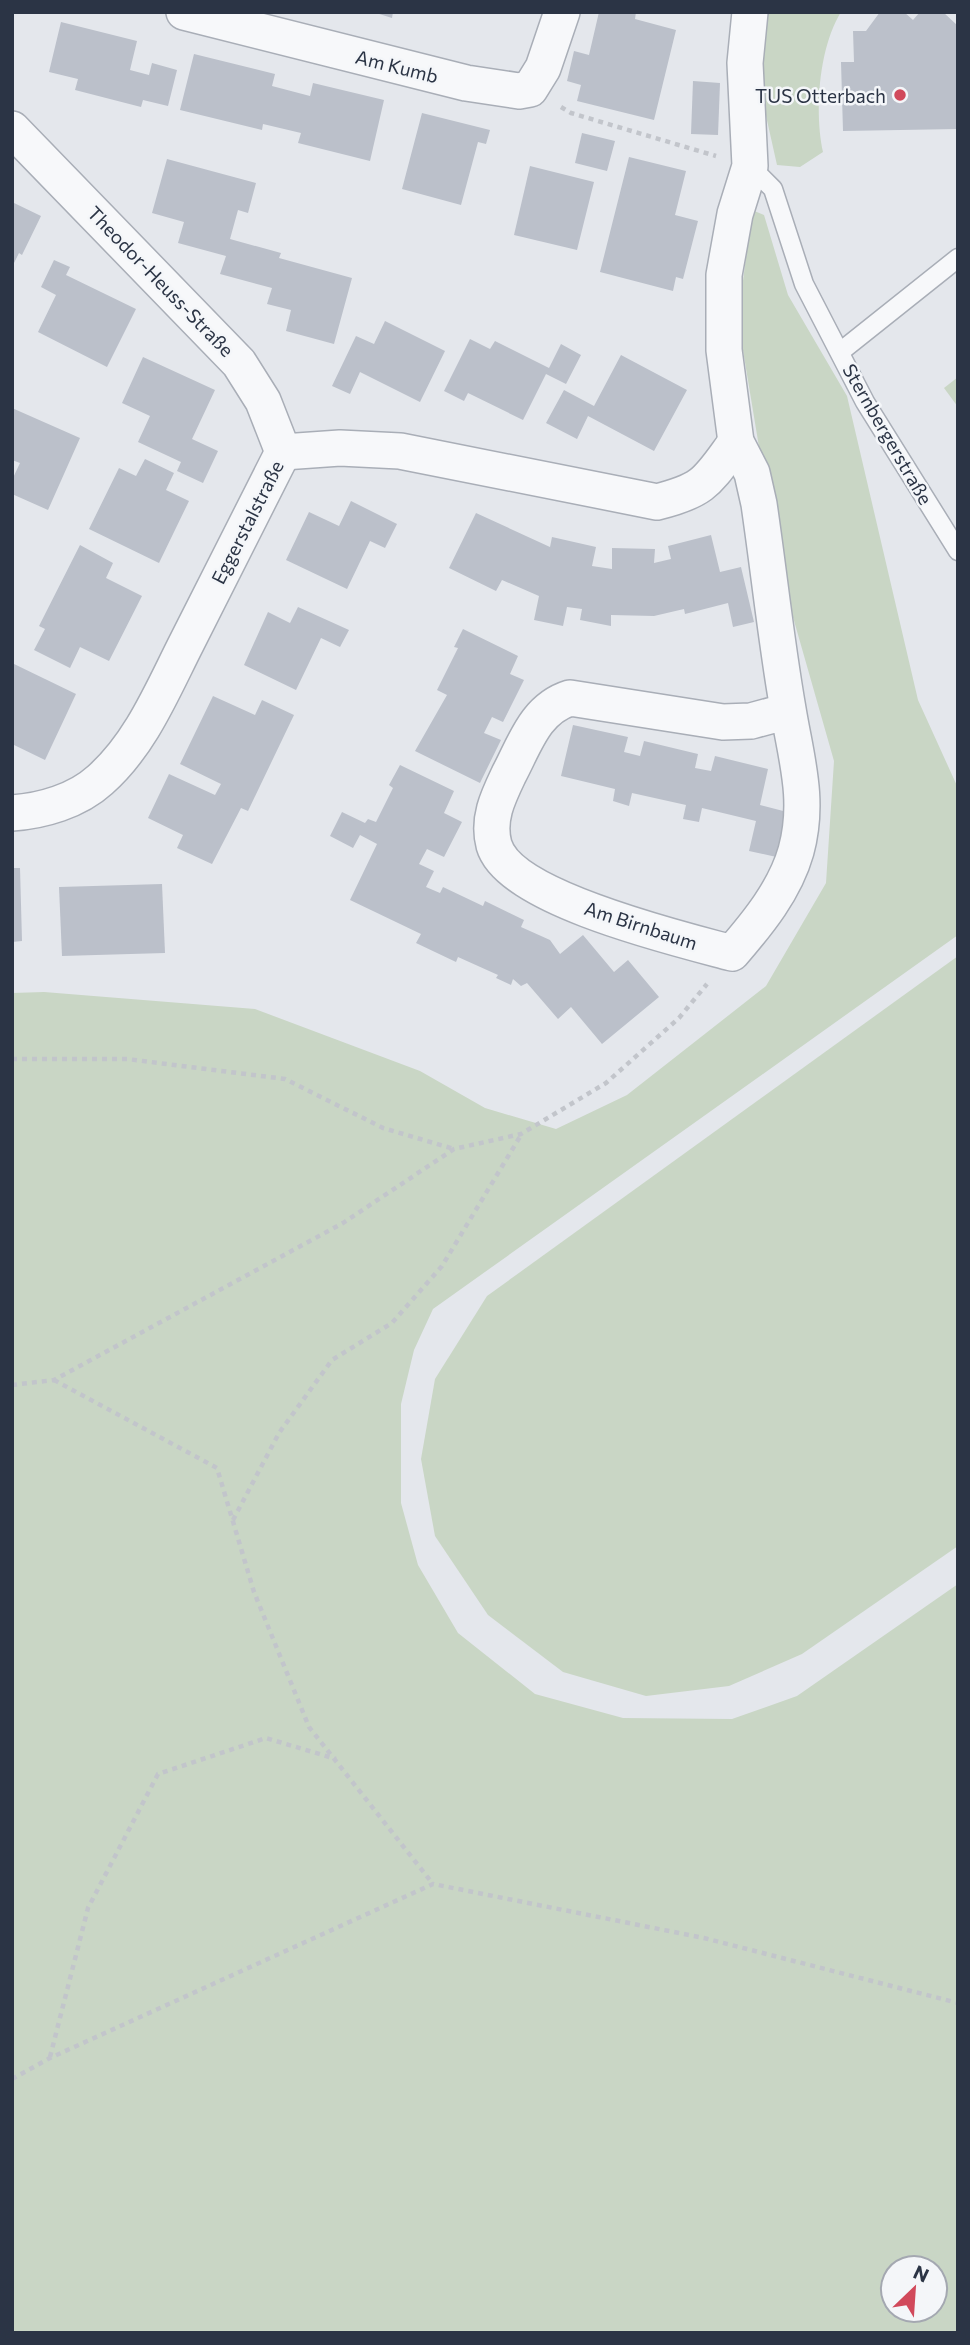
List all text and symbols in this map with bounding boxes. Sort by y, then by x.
street label: Am Kumb [353,45,441,87]
place label: TUS Otterbach [755,84,886,107]
marker: TUS Otterbach [892,87,908,103]
street label: Theodor-Heuss-Straße [83,201,239,361]
street label: Sternbergerstraße [838,360,938,508]
street label: Eggerstalstraße [206,456,288,588]
street label: Am Birnbaum [582,896,700,954]
north arrow [879,2254,949,2324]
text: N [910,2260,933,2287]

